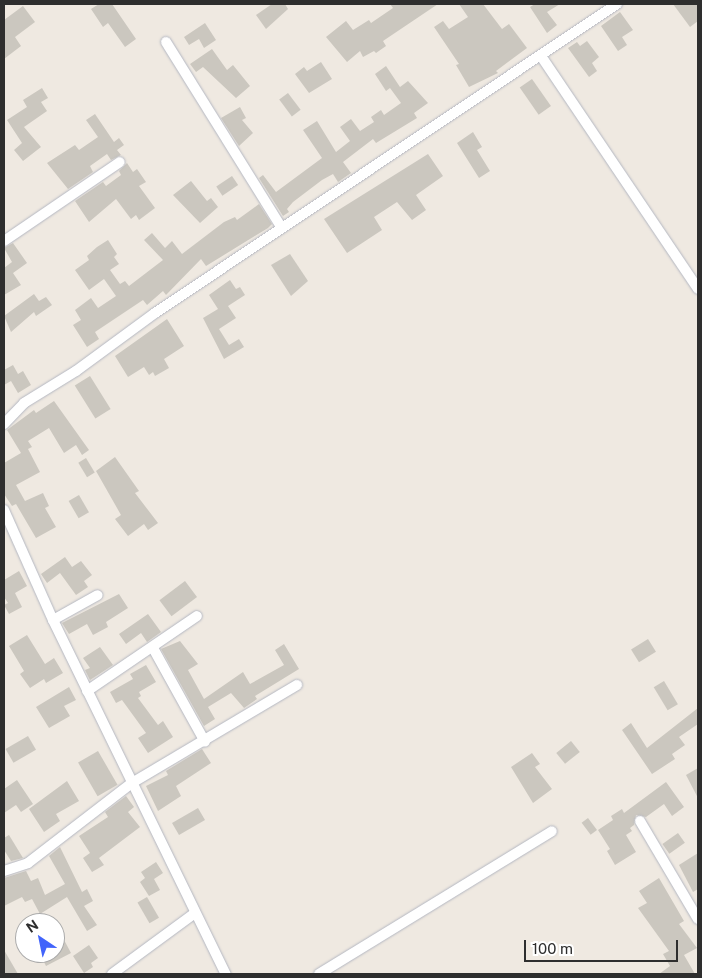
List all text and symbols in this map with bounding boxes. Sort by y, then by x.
north arrow [15,913,65,963]
text: N [23,917,41,936]
scale bar [527,930,681,962]
text: 100 m [532,940,573,957]

